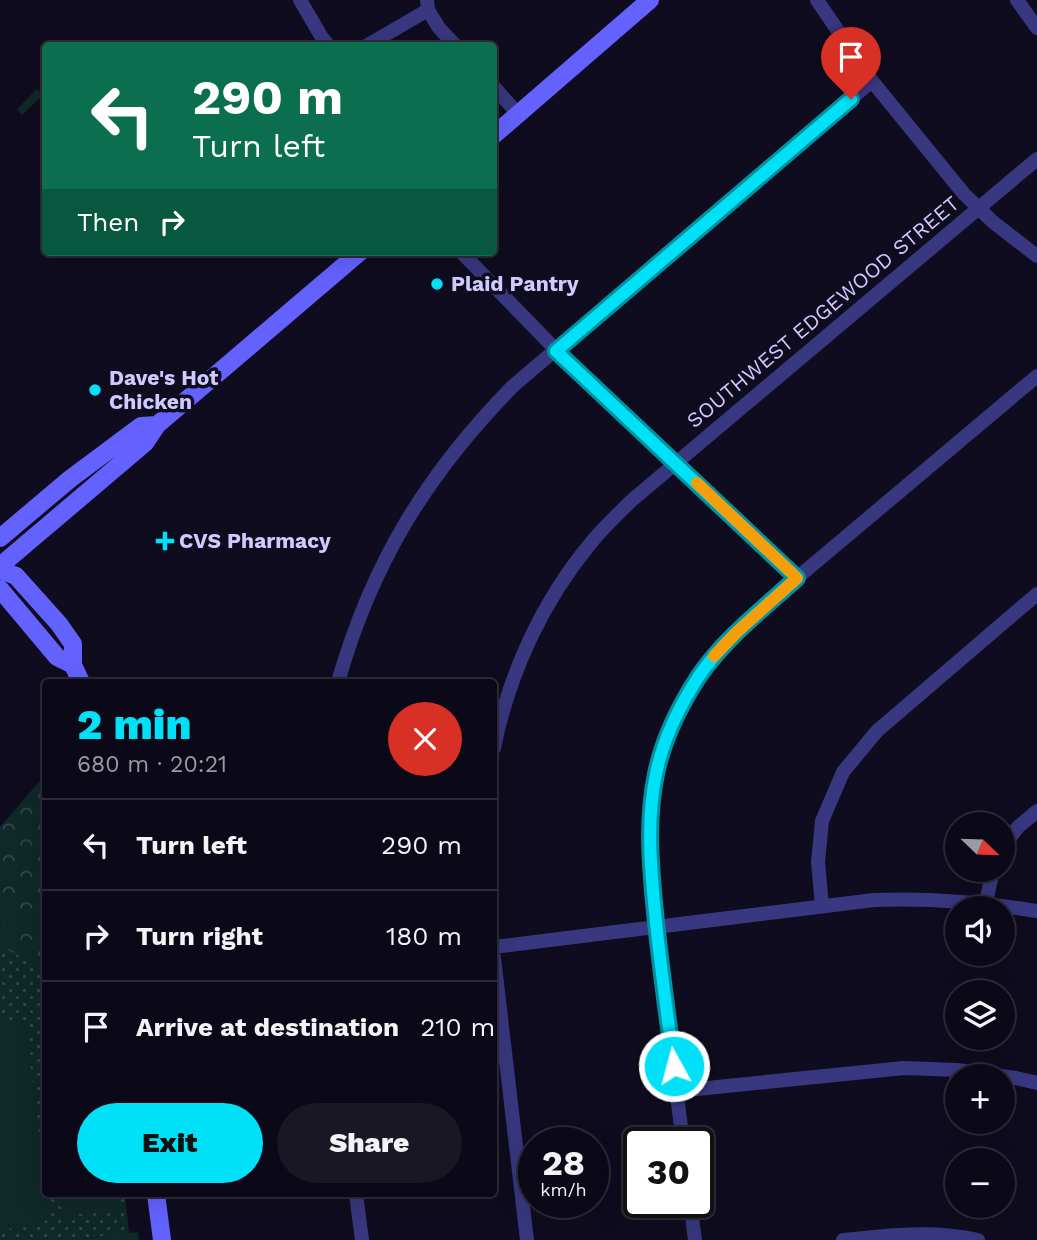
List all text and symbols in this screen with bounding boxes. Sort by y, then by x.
pin [821,27,881,99]
icon: arrive [832,38,870,76]
text: 290 m [192,68,343,126]
icon: left [77,70,168,161]
text: Turn left [192,127,325,165]
street label: SOUTHWEST EDGEWOOD STREET [681,190,964,433]
icon: right [153,203,191,241]
text: Then [77,207,139,237]
place label: Plaid Pantry [451,271,579,296]
marker: Plaid Pantry [429,276,445,292]
place label: Dave's Hot Chicken [109,365,218,414]
marker: Dave's Hot Chicken [87,382,103,398]
place label: CVS Pharmacy [179,528,331,553]
marker: CVS Pharmacy [157,533,173,549]
text: 2 min [77,700,191,749]
button: close [388,702,462,776]
text: 680 m · 20:21 [77,751,227,778]
north arrow [945,812,1015,882]
map controls [945,812,1015,1218]
icon: left [77,826,115,864]
text: Turn left [136,830,247,860]
text: 290 m [381,830,462,860]
button: sound [945,896,1015,966]
icon: right [77,917,115,955]
text: Turn right [136,921,263,951]
text: 180 m [386,921,462,951]
button: layers [945,980,1015,1050]
icon: arrive [77,1008,115,1046]
text: Arrive at destination [136,1012,399,1042]
text: 210 m [420,1012,495,1042]
position arrow [637,1029,711,1103]
button: + [945,1064,1015,1134]
button: Exit [77,1103,263,1183]
button: Share [277,1103,462,1183]
speed limit sign: 30 [623,1127,714,1218]
text: 28 [542,1142,585,1184]
button: − [945,1148,1015,1218]
text: km/h [540,1179,587,1200]

